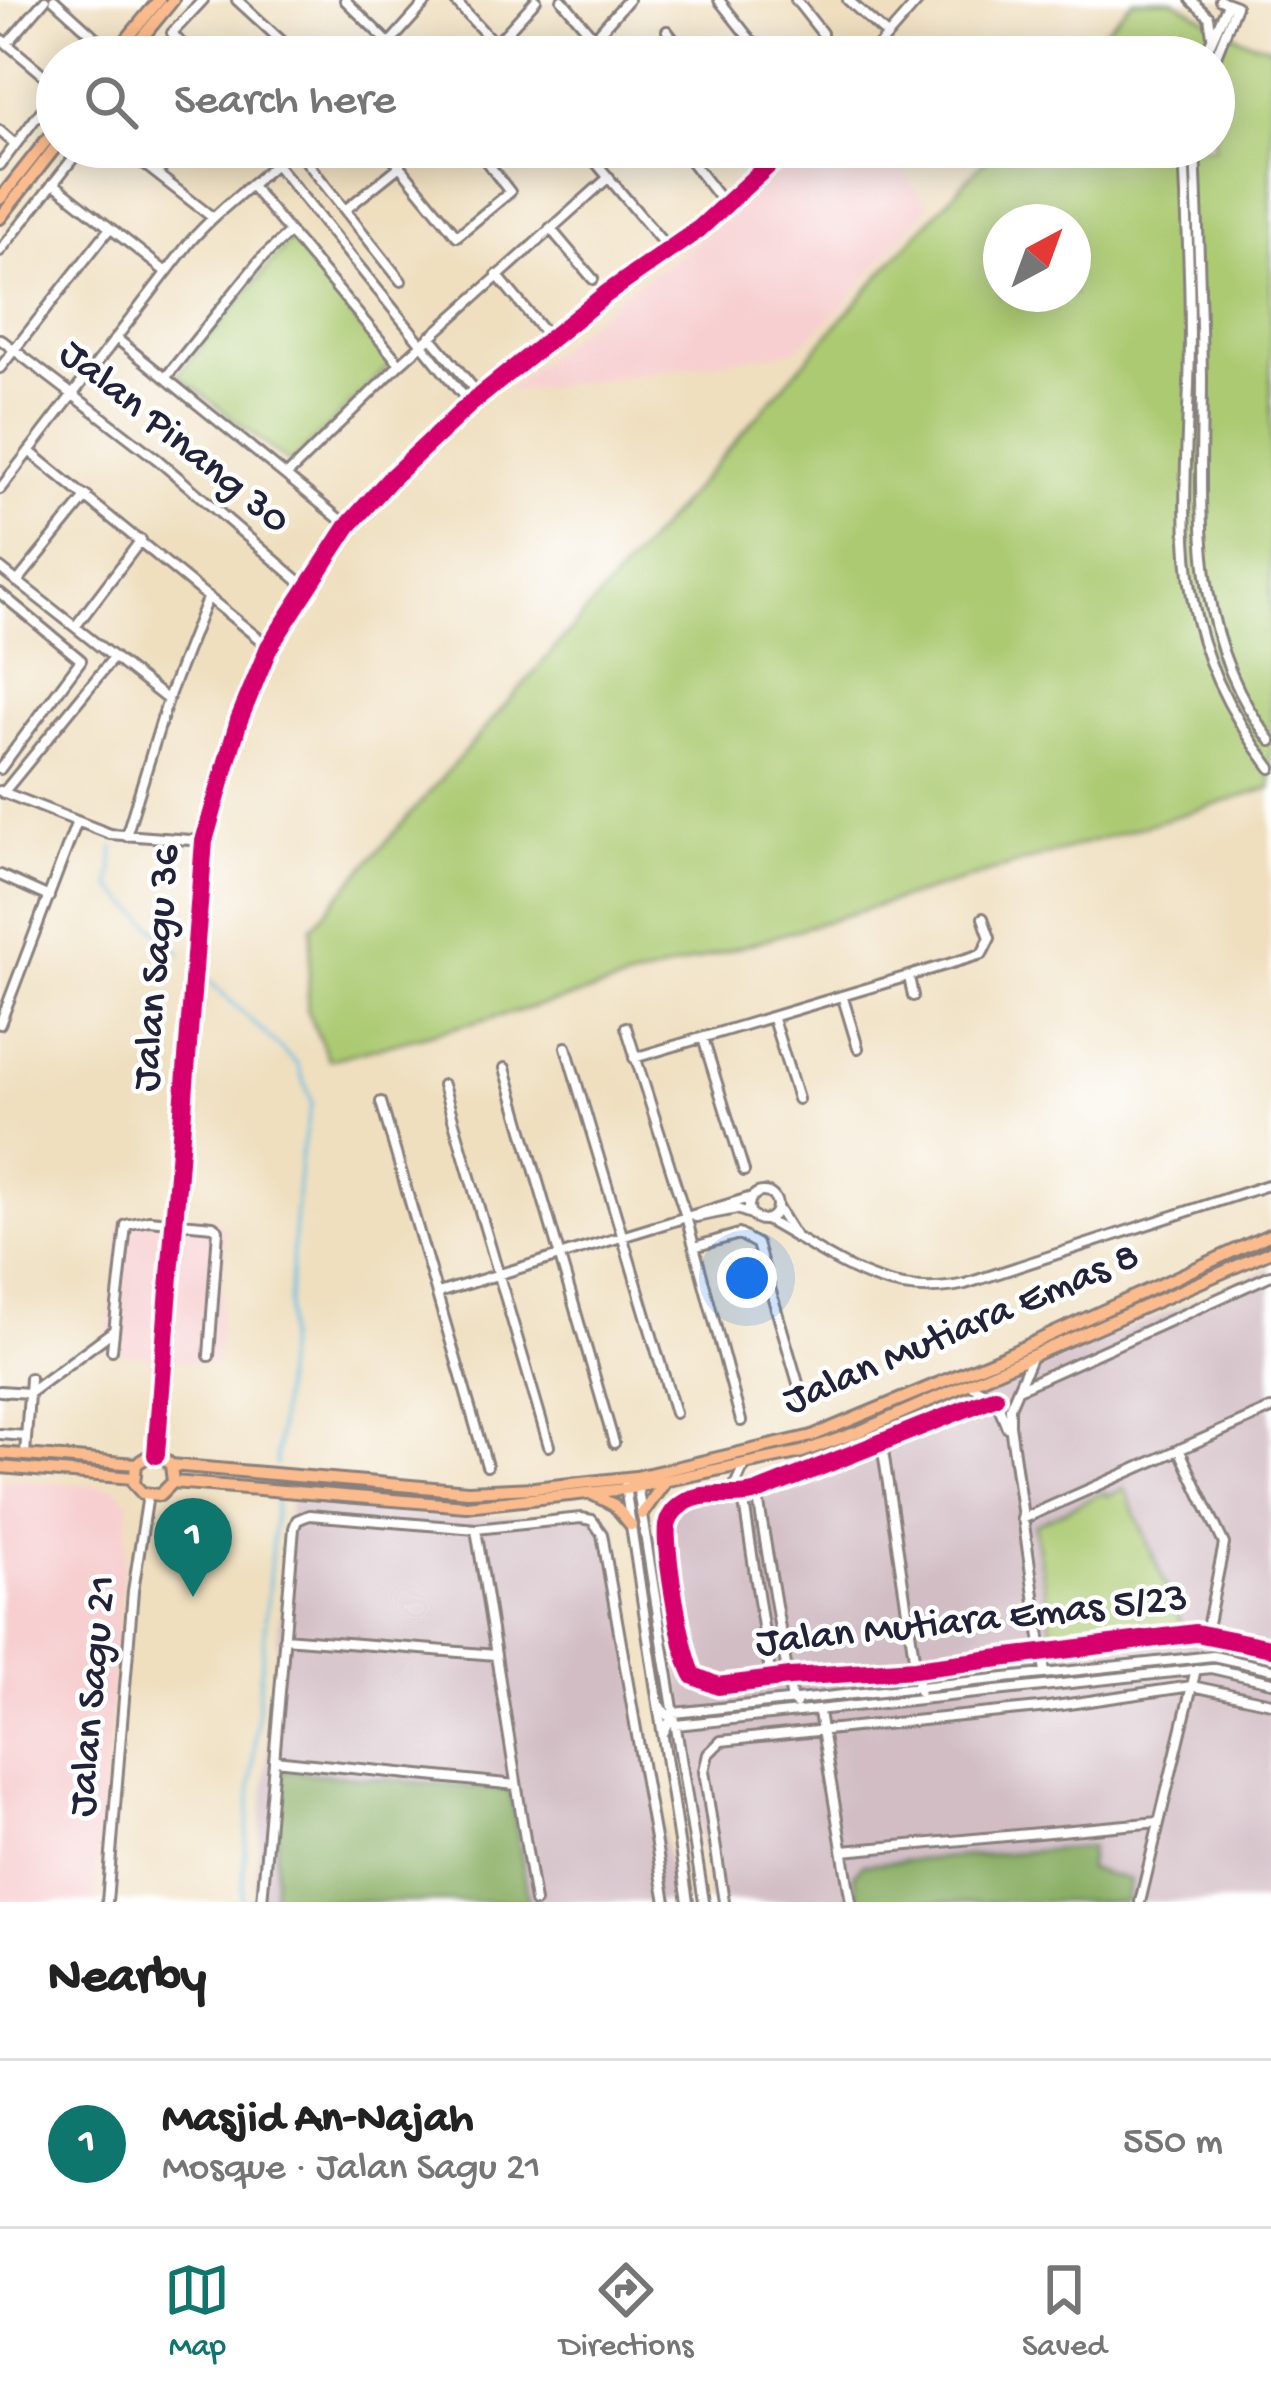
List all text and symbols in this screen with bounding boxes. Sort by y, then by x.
search box [36,36,1235,168]
icon: search [78,69,144,135]
text: Search here [174,76,396,129]
north arrow [983,204,1091,312]
street label: Jalan Pinang 30 [48,331,298,547]
street label: Jalan Sagu 36 [124,842,194,1093]
street label: Jalan Mutiara Emas 8 [776,1234,1148,1428]
your location [717,1248,777,1308]
pin: 1 [154,1498,232,1597]
street label: Jalan Sagu 21 [60,1573,130,1819]
street label: Jalan Mutiara Emas 5/23 [754,1576,1190,1670]
text: Nearby [48,1950,206,2010]
text: Masjid An-Najah [162,2094,473,2147]
text: 1 [79,2121,95,2167]
text: 550 m [1123,2121,1223,2167]
text: Mosque · Jalan Sagu 21 [162,2147,541,2193]
tab: Map [164,2257,230,2367]
tab: Directions [559,2257,693,2367]
tab: Saved [1022,2257,1107,2367]

